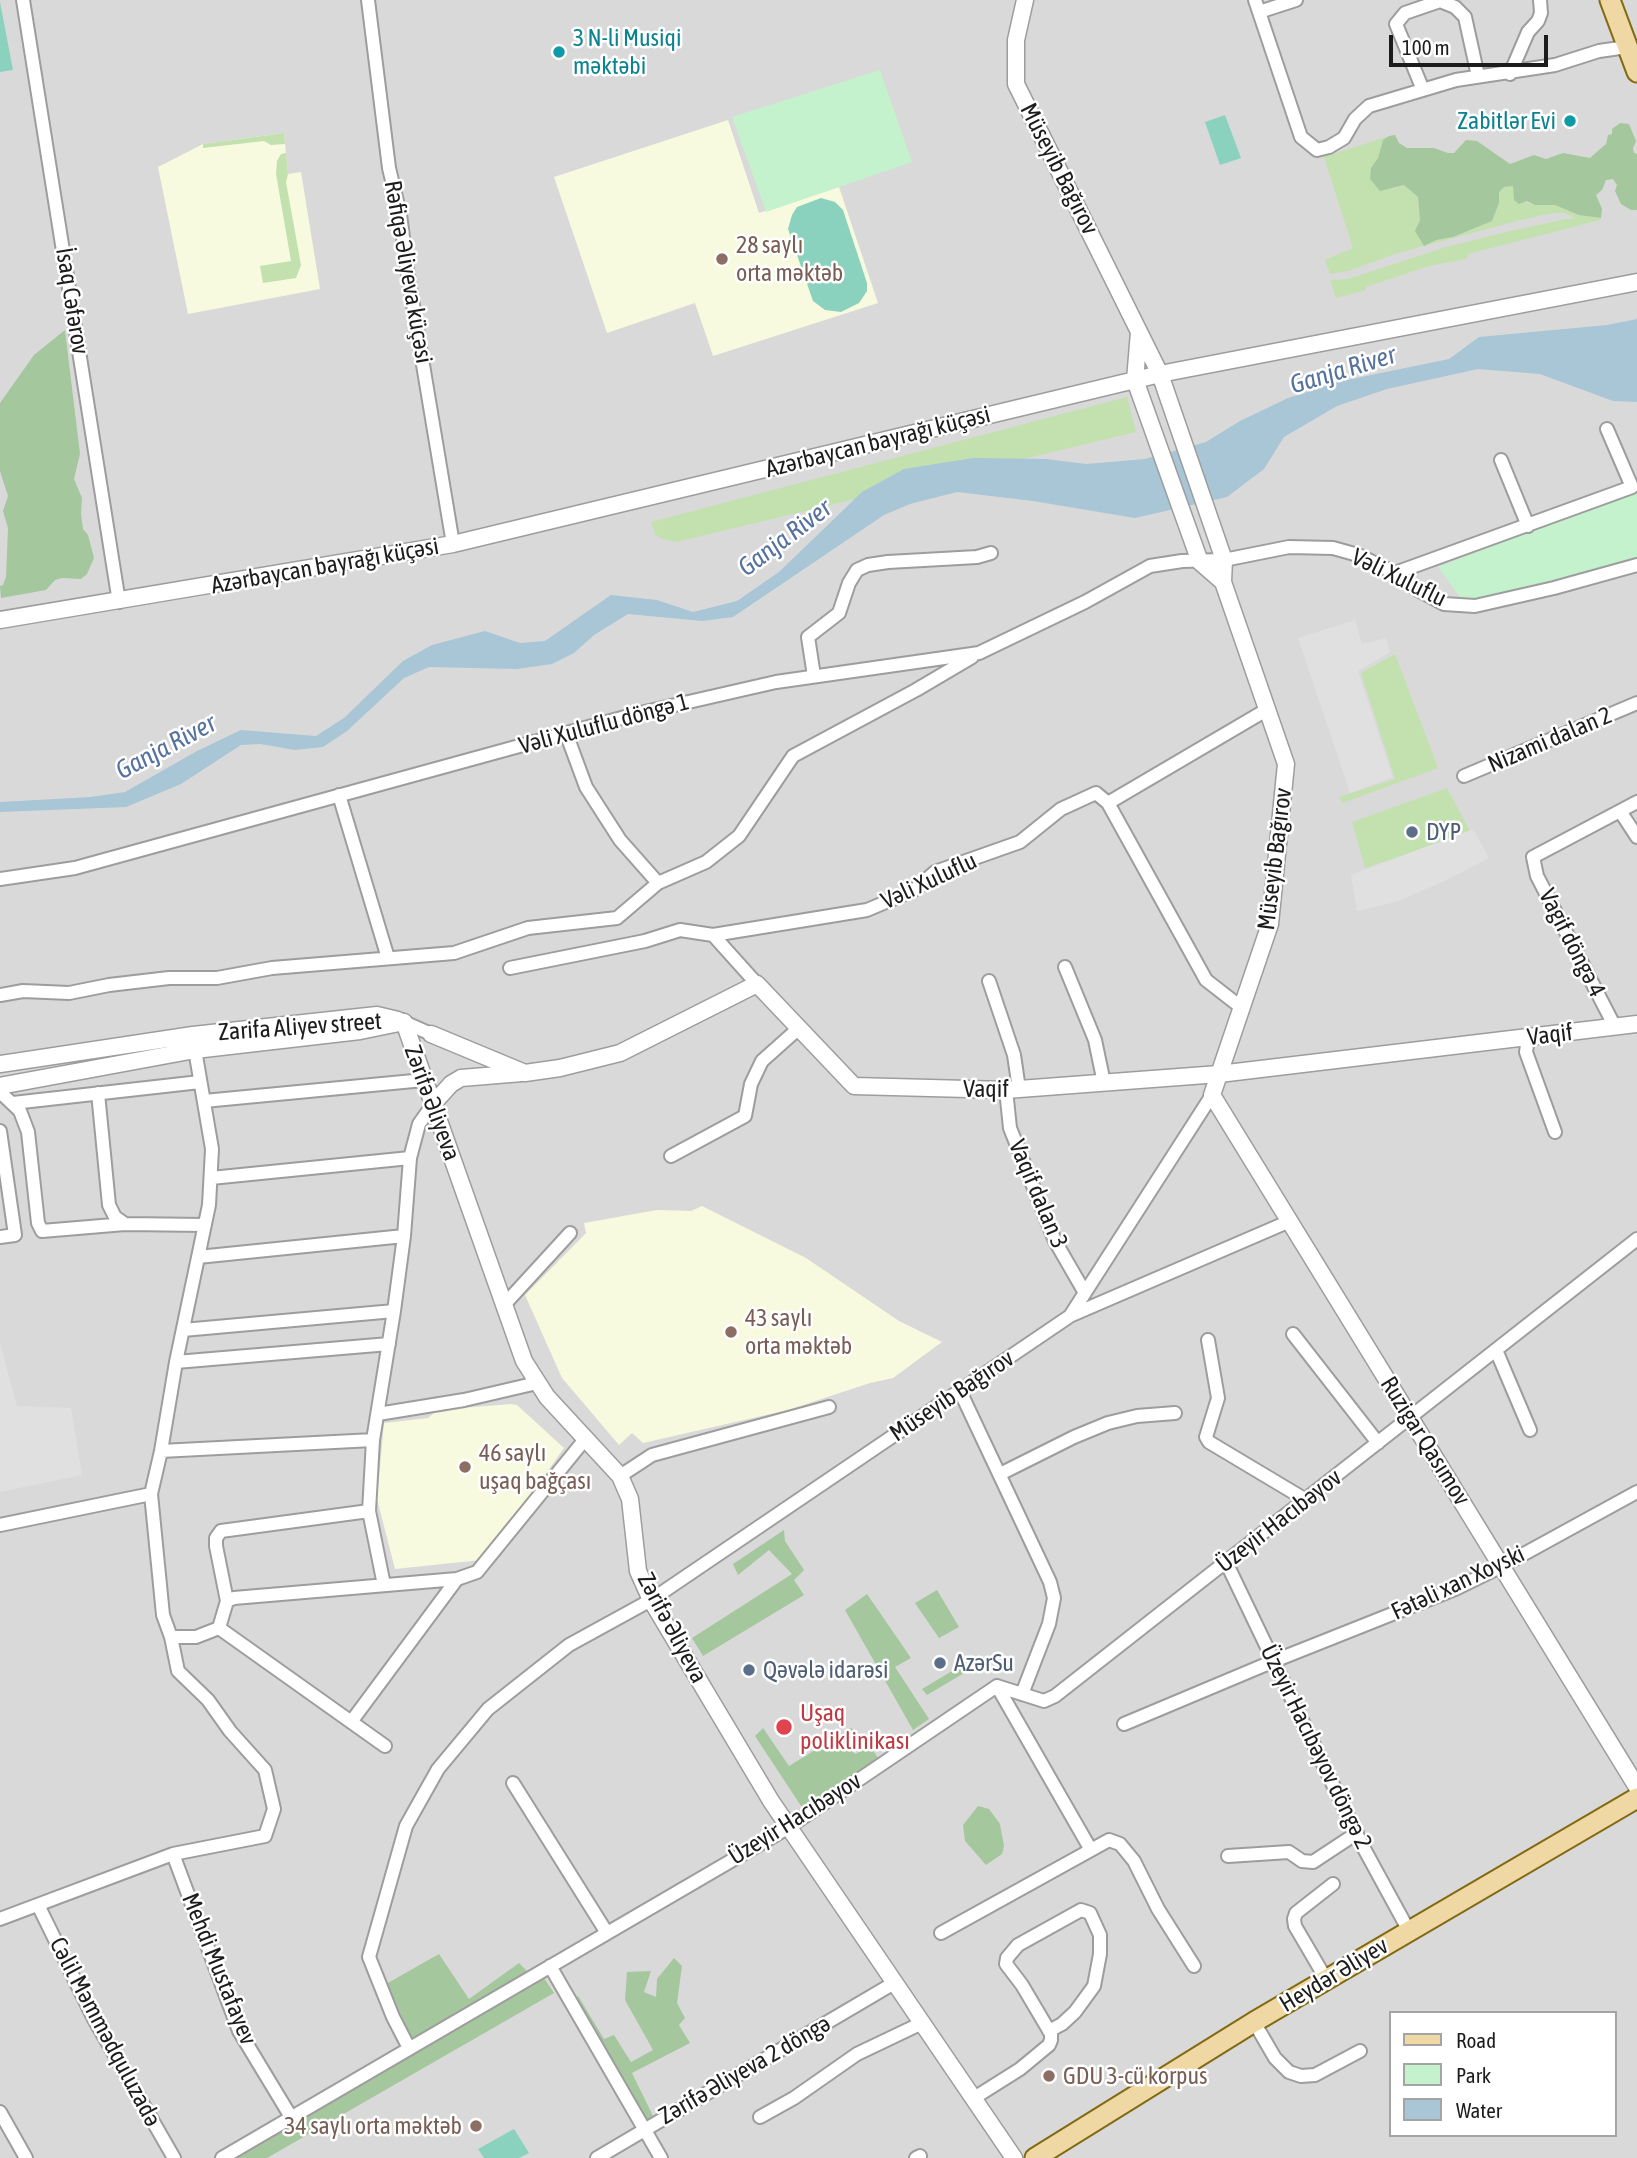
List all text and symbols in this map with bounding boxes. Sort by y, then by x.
scale bar [1392,21,1551,65]
place label: 3 N-li Musiqi məktəbi [573,24,681,80]
text: 100 m [1402,35,1450,59]
marker: 3 N-li Musiqi məktəbi [551,44,567,60]
street label: Müseyib Bağırov [1014,99,1104,239]
place label: Zabitlər Evi [1457,107,1556,135]
marker: Zabitlər Evi [1562,113,1578,129]
street label: Rəfiqə Əliyeva küçəsi [378,178,438,366]
place label: 28 saylı orta məktəb [736,231,843,287]
street label: İsaq Cəfərov [49,246,95,356]
marker: 28 saylı orta məktəb [714,251,730,267]
water label: Ganja River [1286,339,1400,401]
street label: Azərbaycan bayrağı küçəsi [763,400,993,484]
water label: Ganja River [732,493,838,583]
street label: Azərbaycan bayrağı küçəsi [209,532,441,600]
street label: Vəli Xuluflu [1347,543,1451,613]
street label: Vəli Xuluflu döngə 1 [516,687,692,761]
street label: Nizami dalan 2 [1484,701,1616,779]
water label: Ganja River [111,708,221,786]
street label: Müseyib Bağırov [1252,786,1298,932]
place label: DYP [1426,818,1461,846]
marker: DYP [1404,824,1420,840]
street label: Vəli Xuluflu [877,846,981,916]
street label: Vagif döngə 4 [1532,884,1612,1002]
street label: Zarifa Aliyev street [217,1007,383,1047]
street label: Vaqif [1526,1018,1574,1052]
street label: Zərifə Əliyeva [398,1041,466,1165]
street label: Vaqif [963,1075,1009,1103]
street label: Vaqif dalan 3 [1002,1135,1074,1253]
place label: 43 saylı orta məktəb [745,1304,852,1360]
marker: 43 saylı orta məktəb [723,1324,739,1340]
street label: Müseyib Bağırov [885,1344,1019,1448]
street label: Ruzigar Qasımov [1374,1371,1476,1511]
place label: 46 saylı uşaq bağçası [479,1439,591,1495]
marker: 46 saylı uşaq bağçası [457,1459,473,1475]
street label: Üzeyir Hacıbəyov [1211,1463,1347,1579]
street label: Fətəli xan Xoyski [1387,1540,1529,1626]
street label: Zərifə Əliyeva [631,1568,713,1688]
street label: Üzeyir Hacıbəyov döngə 2 [1254,1640,1378,1854]
place label: AzərSu [954,1649,1014,1677]
marker: AzərSu [932,1655,948,1671]
place label: Qəvələ idarəsi [763,1656,889,1684]
marker: Qəvələ idarəsi [741,1662,757,1678]
place label: Uşaq poliklinikası [800,1699,910,1755]
marker: Uşaq poliklinikası [774,1717,794,1737]
street label: Üzeyir Hacıbəyov [723,1767,867,1871]
street label: Mehdi Mustafayev [175,1889,263,2049]
street label: Heydər Əliyev [1275,1931,1393,2019]
street label: Cəlil Məmmədquluzadə [43,1933,167,2131]
street label: Zərifə Əliyeva 2 döngə [654,2009,836,2131]
legend [1388,2011,1616,2137]
text: Road [1456,2028,1496,2052]
place label: GDU 3-cü korpus [1063,2062,1208,2090]
text: Park [1456,2063,1491,2087]
marker: GDU 3-cü korpus [1041,2068,1057,2084]
text: Water [1456,2098,1502,2122]
place label: 34 saylı orta məktəb [284,2112,462,2140]
marker: 34 saylı orta məktəb [468,2118,484,2134]

